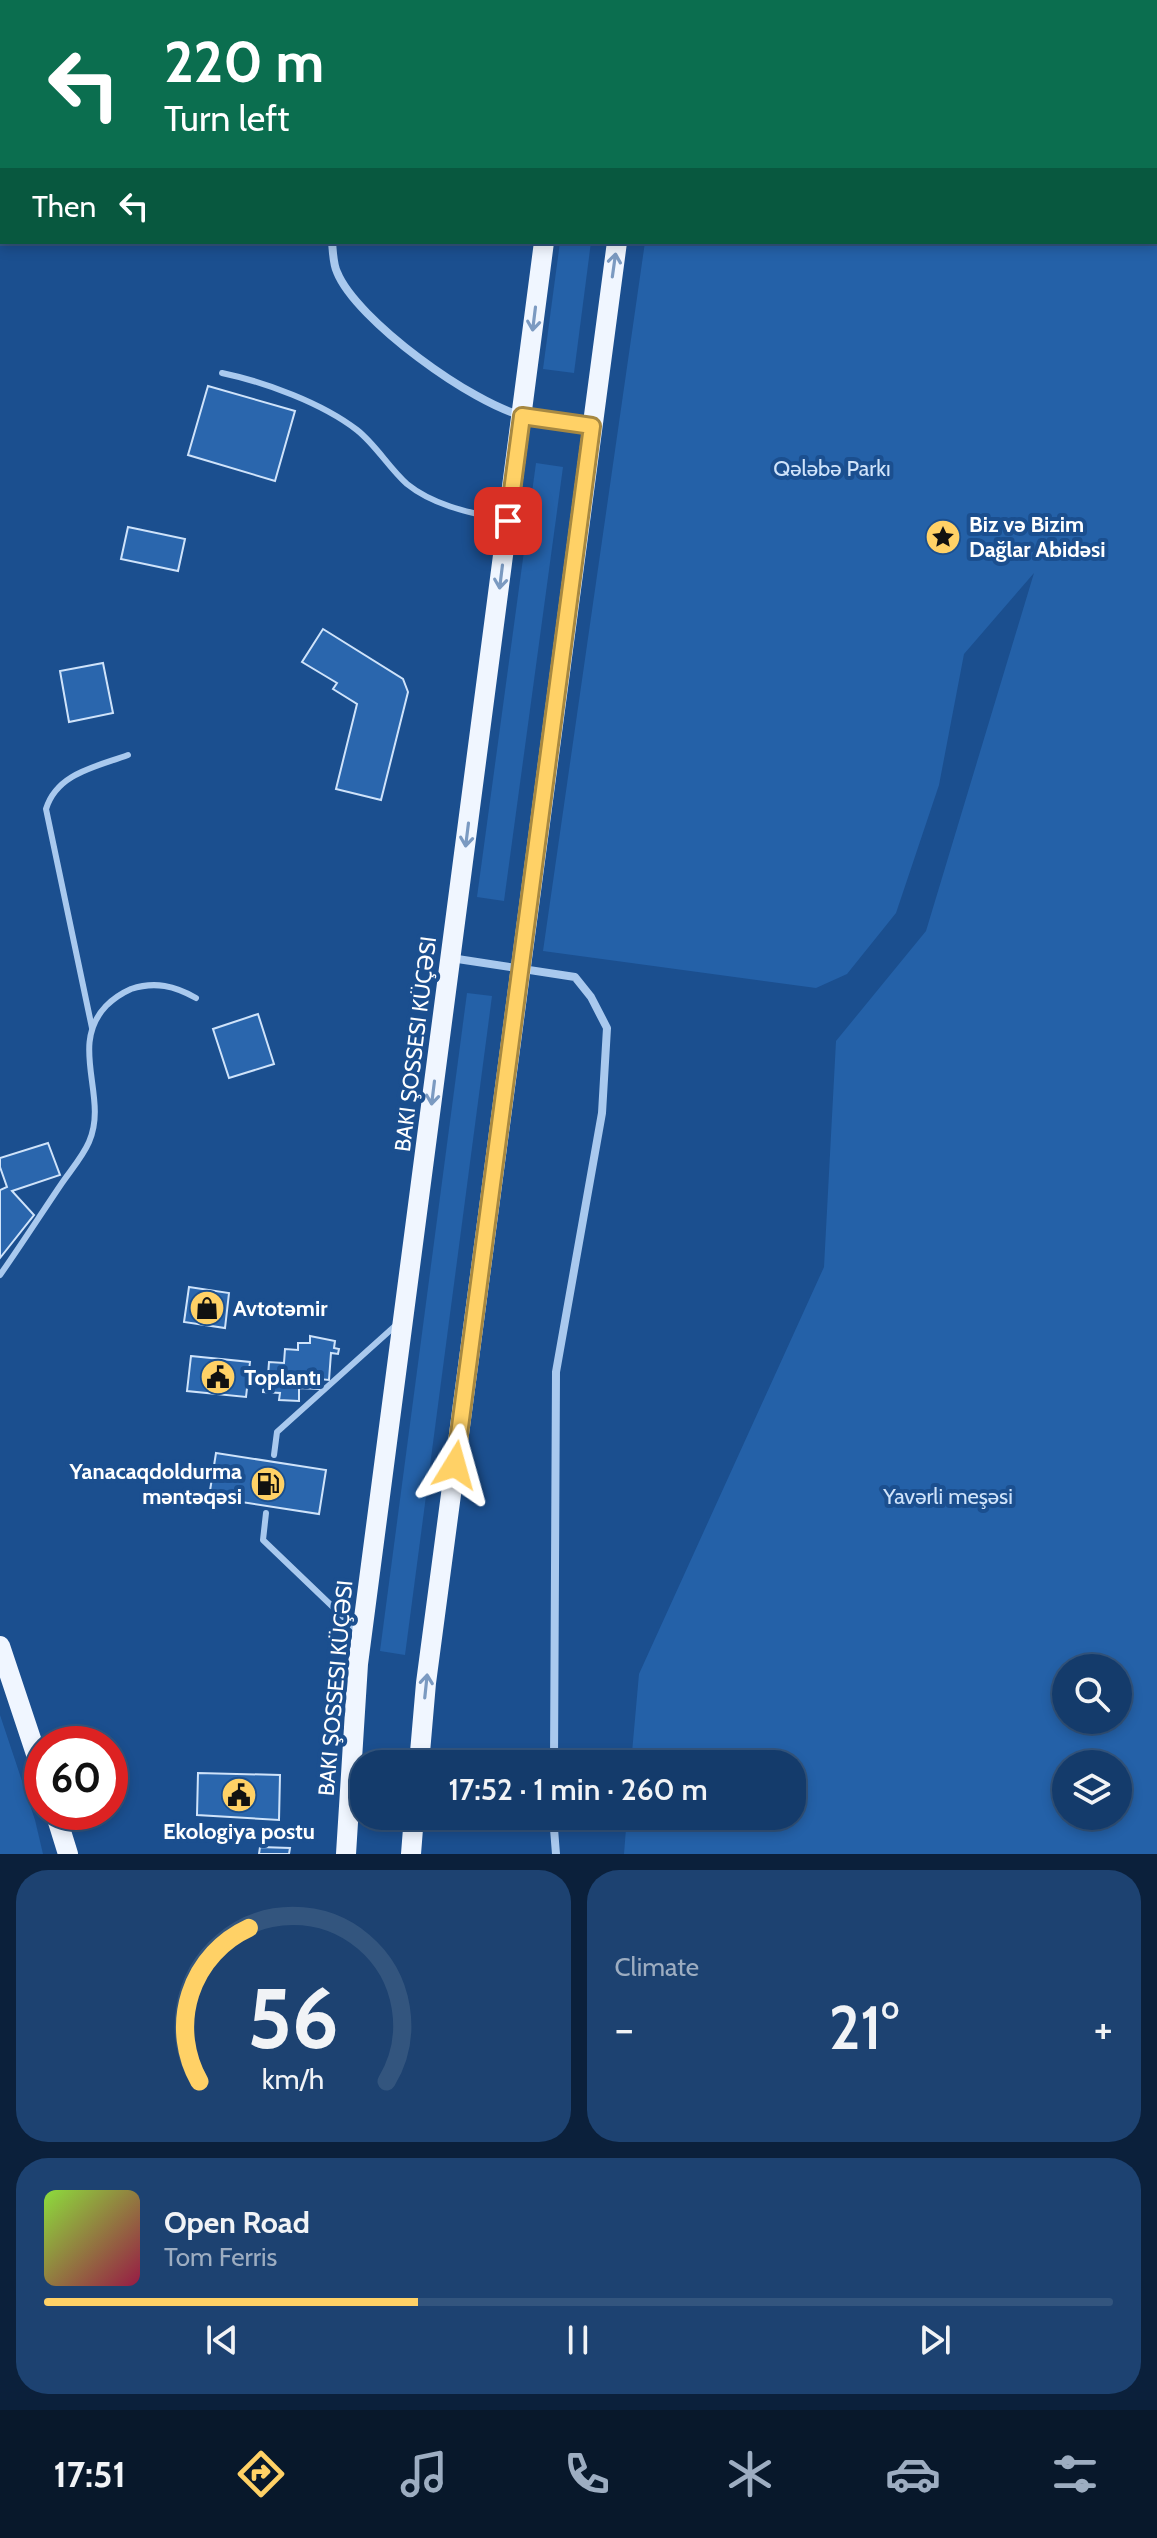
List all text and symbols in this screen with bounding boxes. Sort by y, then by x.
text: 220 m [164,28,324,96]
icon: left [32,32,136,136]
text: Turn left [164,96,289,140]
icon: left [112,184,156,228]
text: Then [32,188,96,225]
one-way arrow [607,253,622,278]
one-way arrow [526,306,541,331]
park label: Qələbə Parkı [773,455,891,482]
pin [474,487,542,555]
icon: arrive [486,499,530,543]
place label: Biz və Bizim Dağlar Abidəsi [969,511,1106,563]
place icon: Biz və Bizim Dağlar Abidəsi [924,518,962,556]
one-way arrow [493,563,508,590]
one-way arrow [459,822,474,847]
street label: BAKI ŞOSSESI KÜÇƏSI [389,935,442,1153]
one-way arrow [425,1080,440,1105]
shop icon: Avtotəmir [188,1289,226,1327]
place label: Avtotəmir [233,1295,328,1322]
public building icon: Toplantı [199,1358,237,1396]
place label: Toplantı [244,1364,321,1391]
position arrow [413,1423,497,1507]
place label: Yanacaqdoldurma məntəqəsi [69,1458,242,1510]
fuel station icon: Yanacaqdoldurma məntəqəsi [249,1465,287,1503]
park label: Yavərli meşəsi [882,1483,1013,1510]
street label: BAKI ŞOSSESI KÜÇƏSI [313,1579,358,1797]
map controls [1052,1654,1132,1830]
button: search [1052,1654,1132,1734]
one-way arrow [418,1673,433,1700]
speed limit sign: 60 [24,1726,128,1830]
button: layers [1052,1750,1132,1830]
text: 17:52 · 1 min · 260 m [448,1771,708,1808]
public building icon: Ekologiya postu [220,1776,258,1814]
place label: Ekologiya postu [163,1818,315,1845]
text: Climate [615,1951,699,1983]
text: 56 [248,1968,339,2069]
text: 21° [829,1991,899,2064]
text: − [615,2002,634,2055]
text: + [1094,2002,1113,2055]
text: km/h [262,2061,325,2096]
text: Open Road [164,2204,310,2241]
text: Tom Ferris [164,2241,277,2273]
icon: previous [200,2318,244,2362]
icon: pause [556,2318,600,2362]
icon: next [913,2318,957,2362]
icon: directions [233,2446,289,2502]
icon: music [396,2446,452,2502]
icon: phone [559,2446,615,2502]
icon: climate [722,2446,778,2502]
icon: car [885,2446,941,2502]
icon: filters [1047,2446,1103,2502]
text: 17:51 [53,2452,126,2496]

